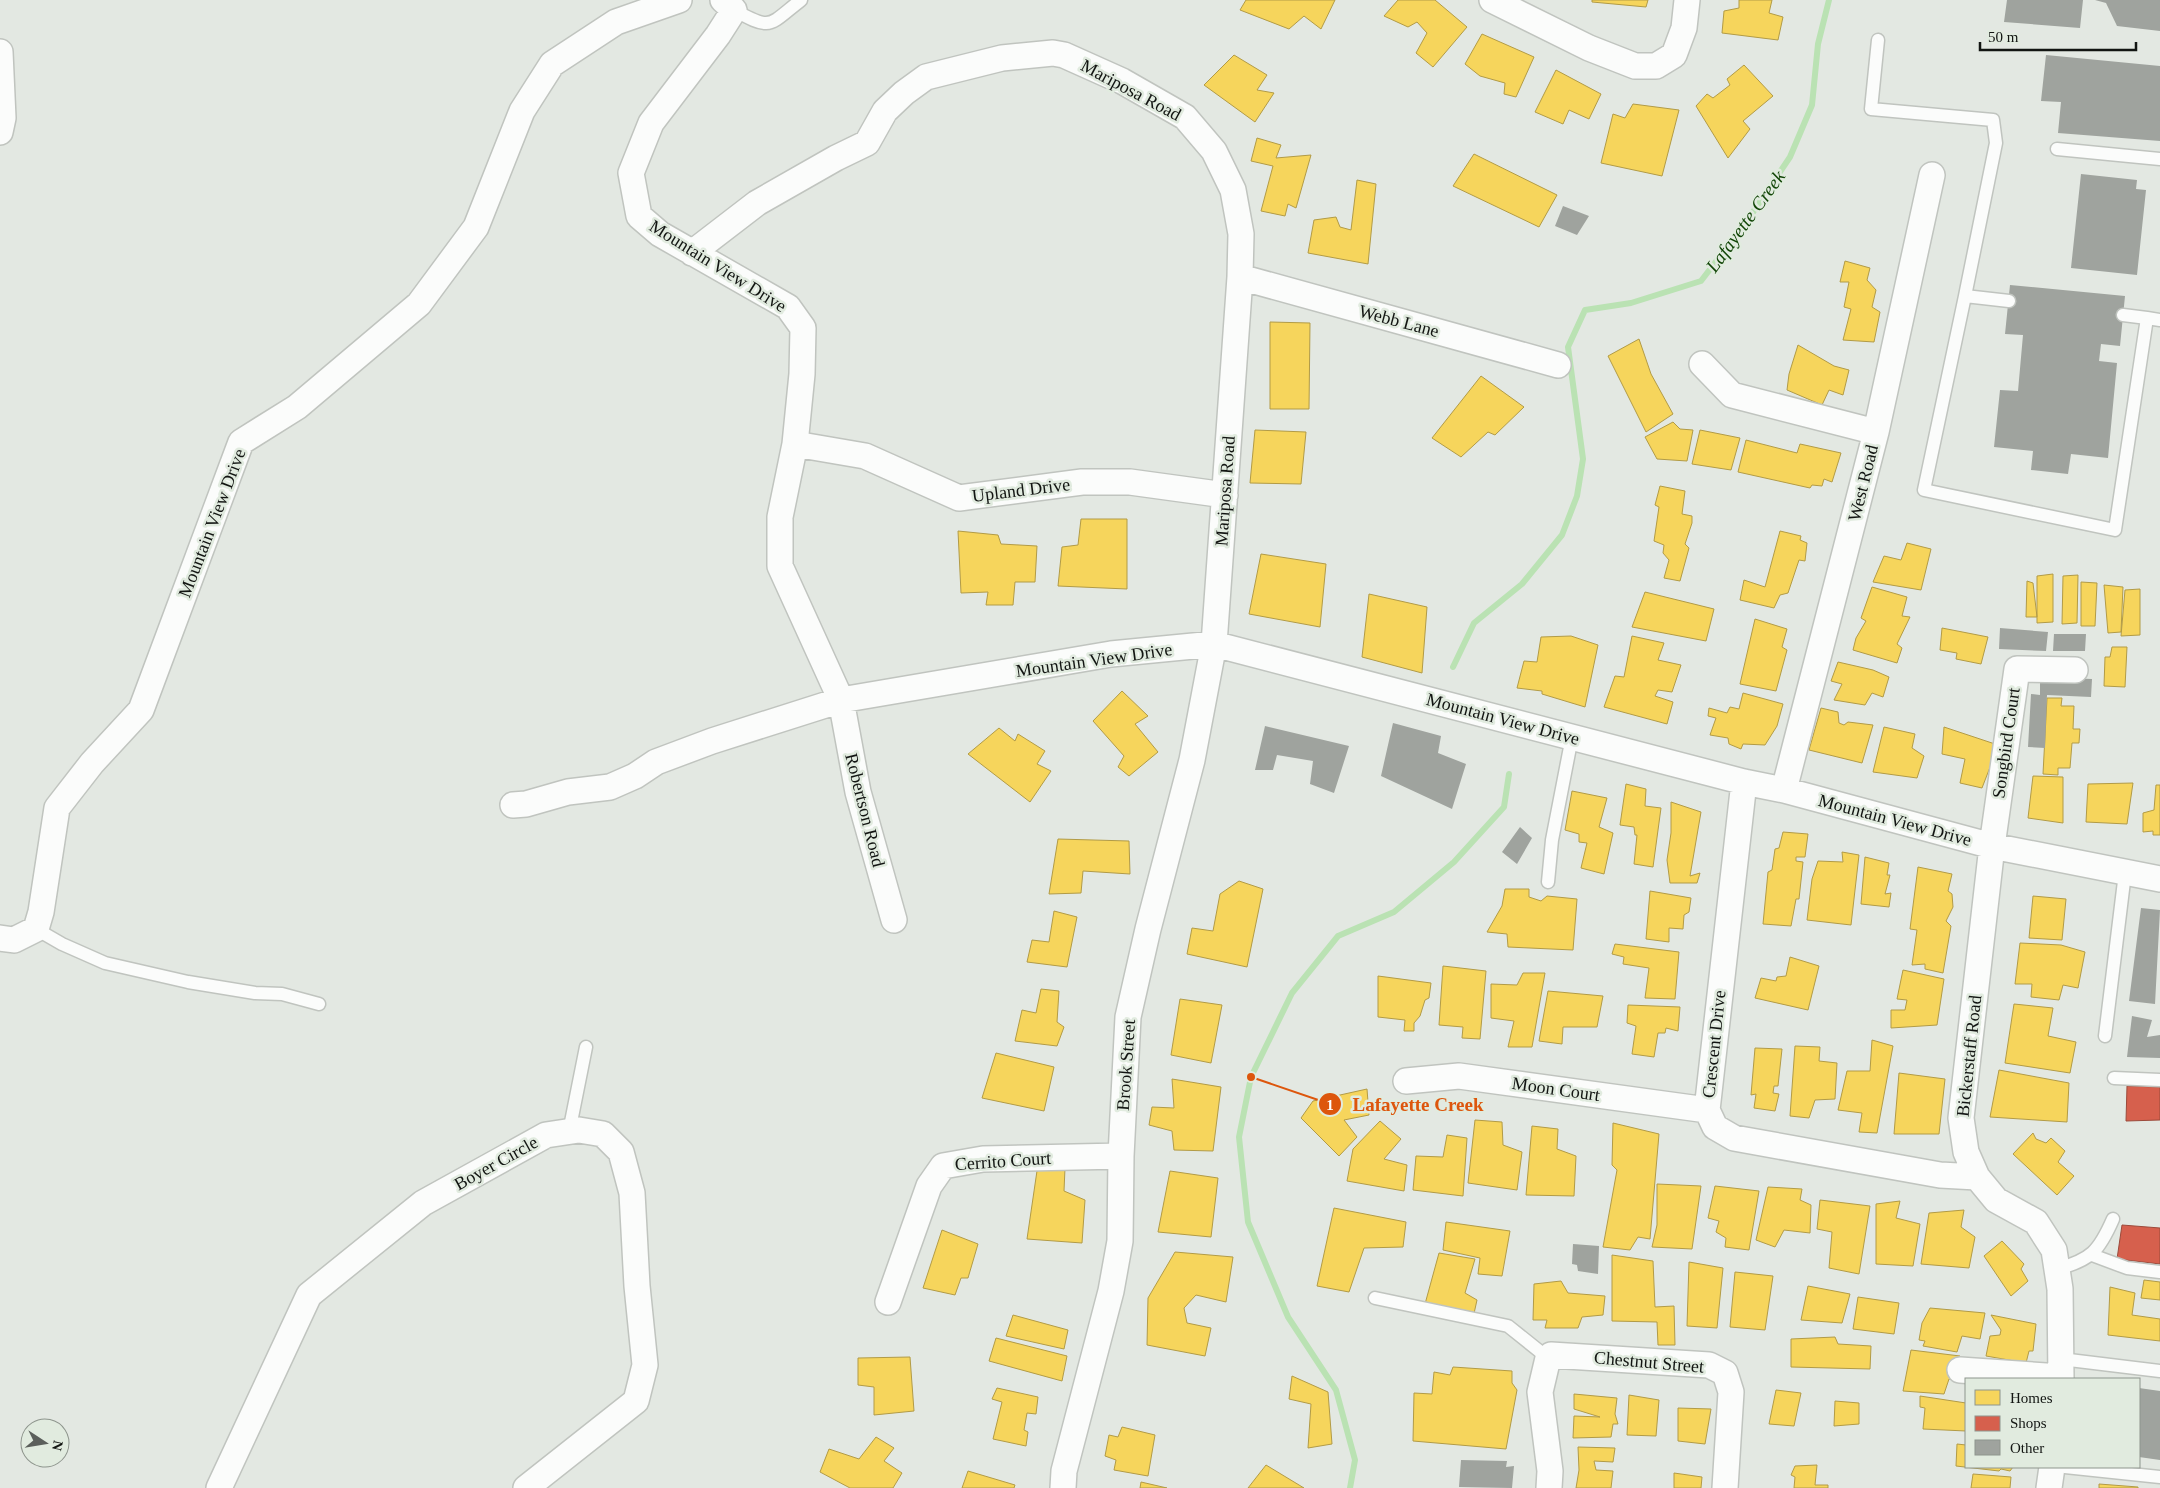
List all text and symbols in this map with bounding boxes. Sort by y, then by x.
scale bar [1980,20,2136,52]
text: 50 m [1988,29,2019,45]
street label: Mariposa Road [1078,55,1184,125]
water label: Lafayette Creek [1701,166,1790,277]
street label: Mountain View Drive [646,216,790,316]
street label: Webb Lane [1357,301,1441,341]
street label: Mariposa Road [1211,435,1239,547]
street label: West Road [1844,443,1882,523]
street label: Mountain View Drive [174,446,250,600]
street label: Upland Drive [971,474,1071,506]
street label: Mountain View Drive [1015,639,1173,681]
street label: Songbird Court [1988,686,2024,800]
street label: Mountain View Drive [1424,689,1582,749]
street label: Robertson Road [841,751,889,869]
street label: Mountain View Drive [1816,790,1974,850]
street label: Crescent Drive [1698,989,1730,1099]
street label: Bickerstaff Road [1953,994,1985,1118]
street label: Brook Street [1113,1019,1139,1111]
street label: Moon Court [1511,1073,1601,1105]
callout: Lafayette Creek [1318,1087,1494,1121]
text: Lafayette Creek [1352,1094,1484,1115]
text: 1 [1326,1097,1334,1113]
street label: Boyer Circle [451,1132,541,1194]
street label: Cerrito Court [954,1148,1052,1174]
street label: Chestnut Street [1593,1347,1705,1377]
legend [1965,1378,2140,1468]
text: Homes [2010,1390,2053,1406]
text: Shops [2010,1415,2047,1431]
north arrow [20,1418,70,1468]
text: N [49,1439,66,1452]
text: Other [2010,1440,2044,1456]

